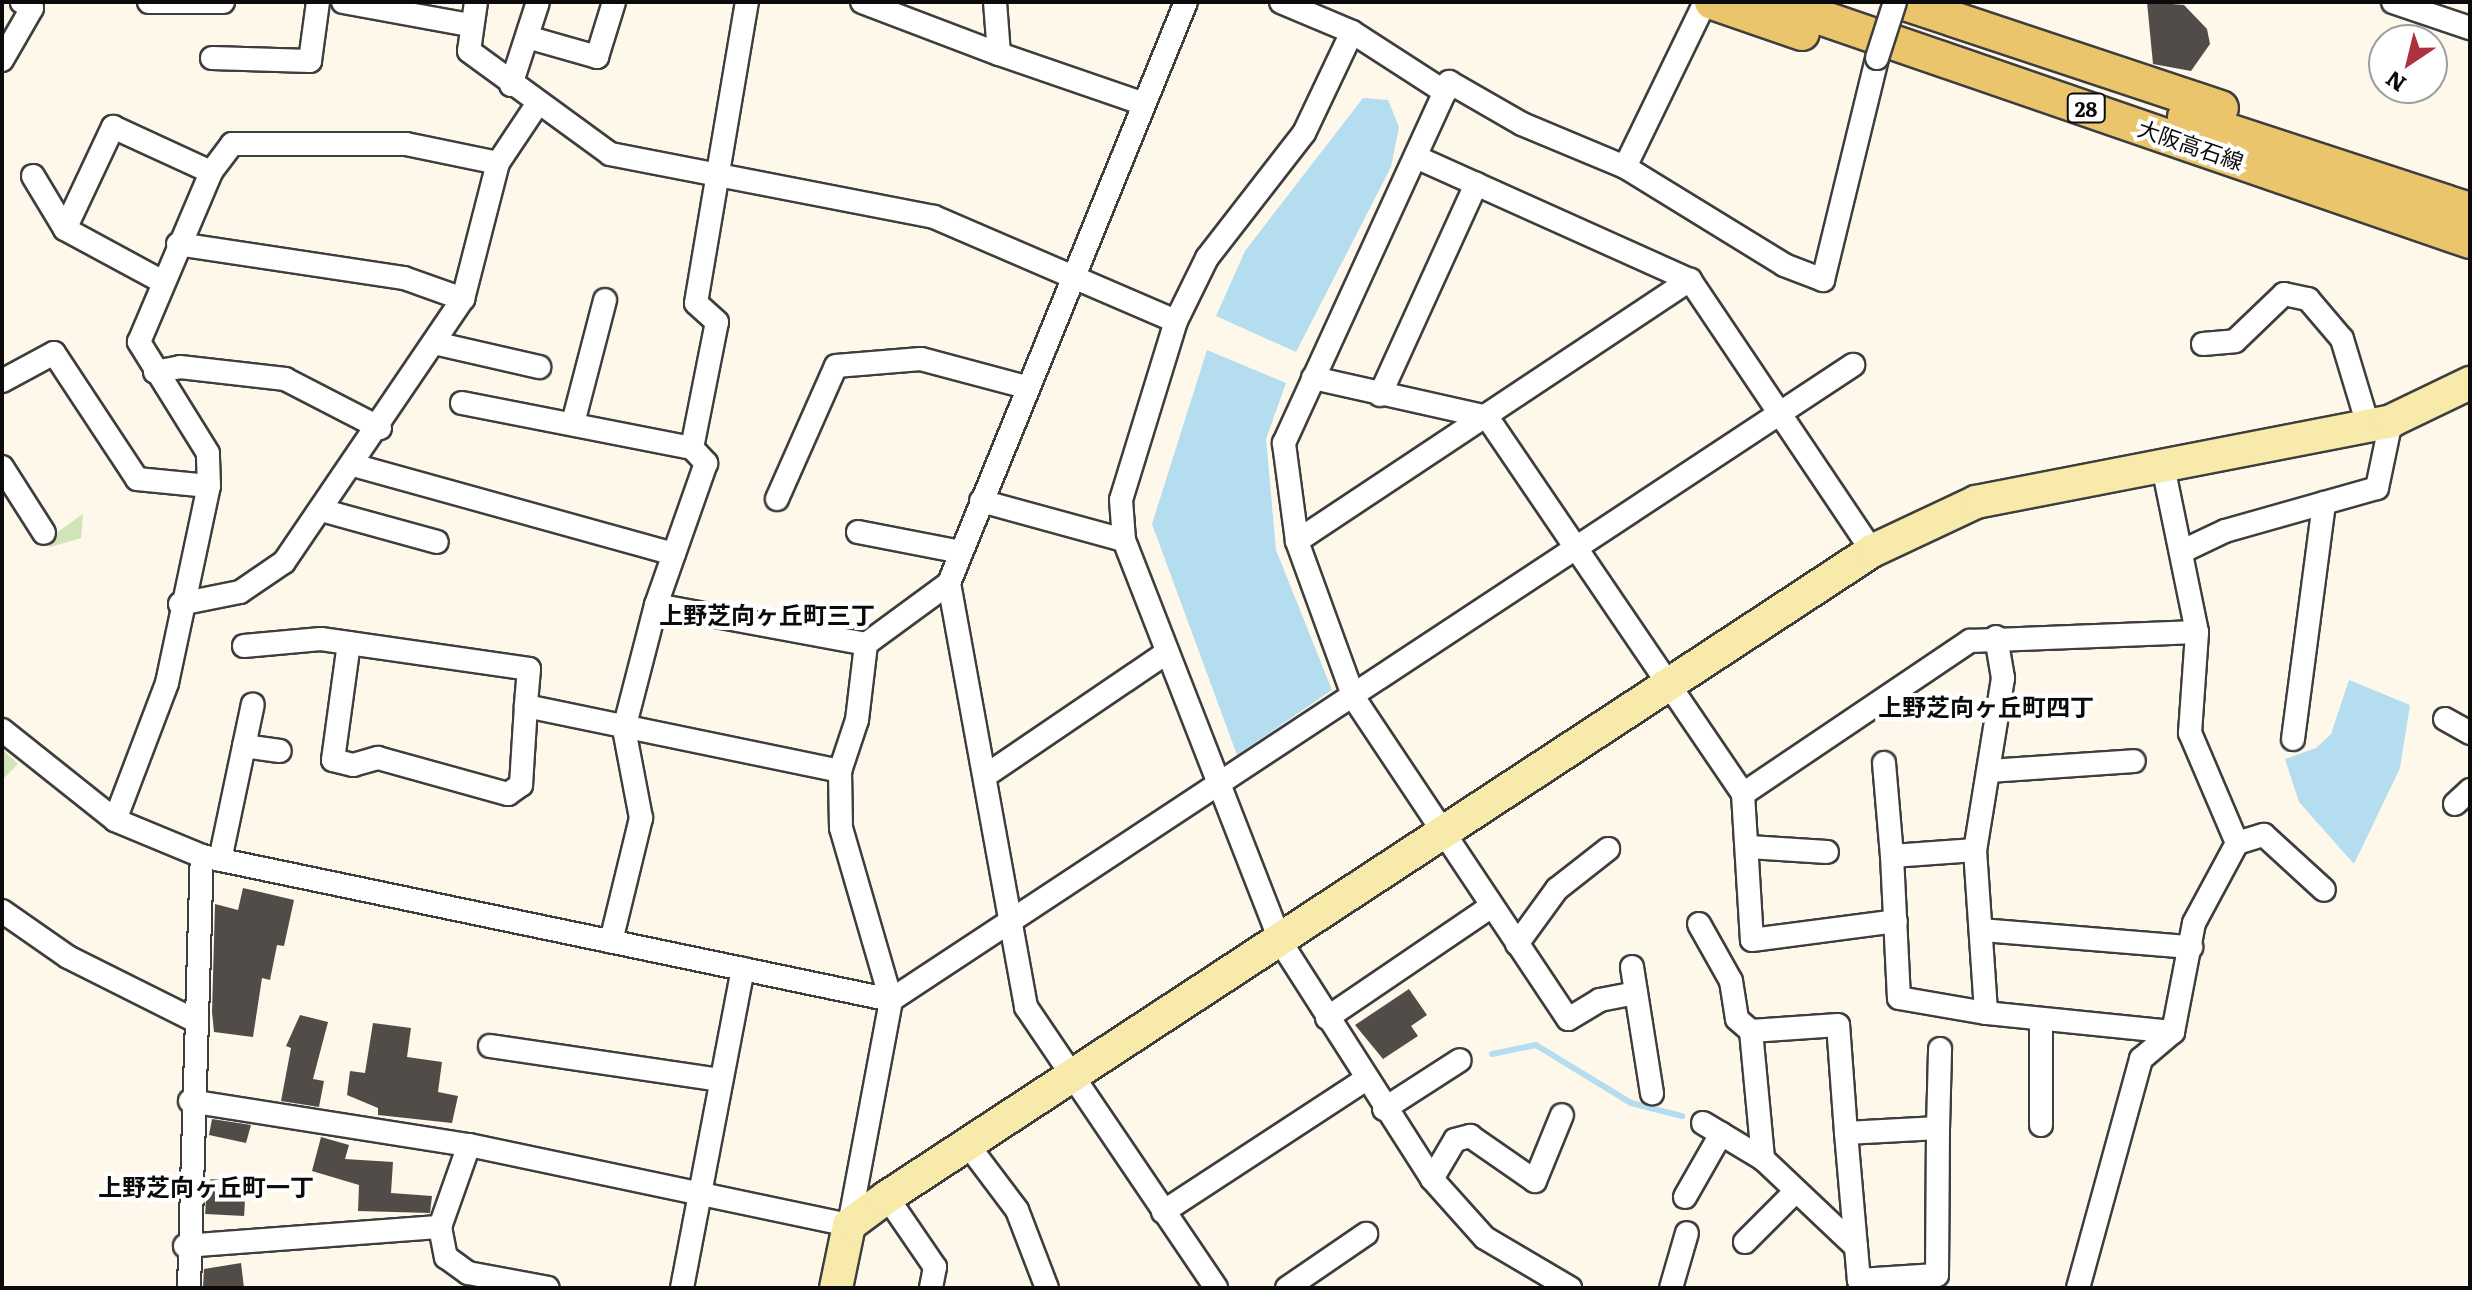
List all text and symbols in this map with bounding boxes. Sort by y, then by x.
north arrow [2368,24,2448,104]
text: N [2378,64,2412,101]
road number: 28 [2066,92,2106,124]
street label: 大阪高石線 [2135,114,2247,174]
district label: 上野芝向ヶ丘町三丁 [659,600,875,628]
district label: 上野芝向ヶ丘町四丁 [1878,692,2094,720]
district label: 上野芝向ヶ丘町一丁 [98,1172,314,1200]

